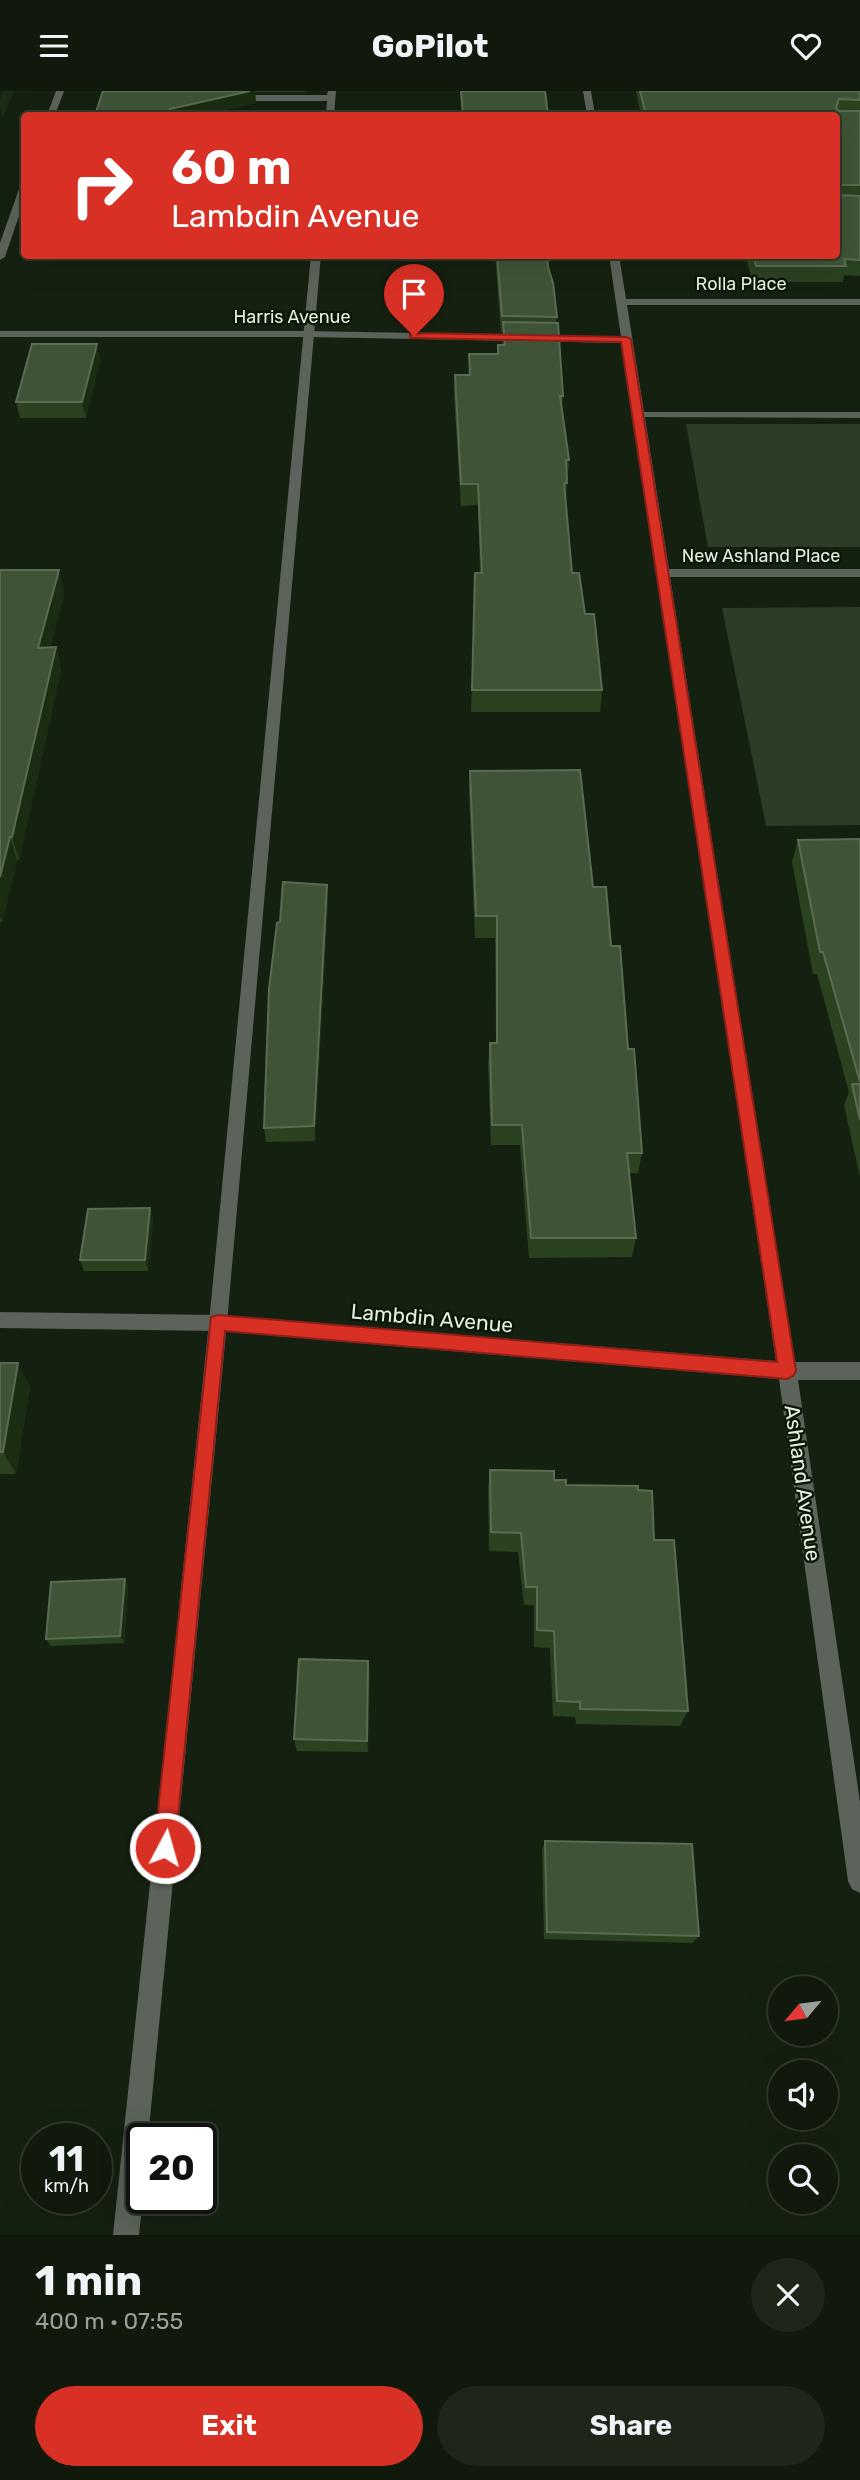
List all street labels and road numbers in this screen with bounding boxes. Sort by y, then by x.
street label: Rolla Place [696,273,787,295]
street label: Harris Avenue [234,306,350,328]
street label: New Ashland Place [682,545,840,567]
street label: Lambdin Avenue [350,1298,514,1338]
street label: Ashland Avenue [780,1403,826,1563]

